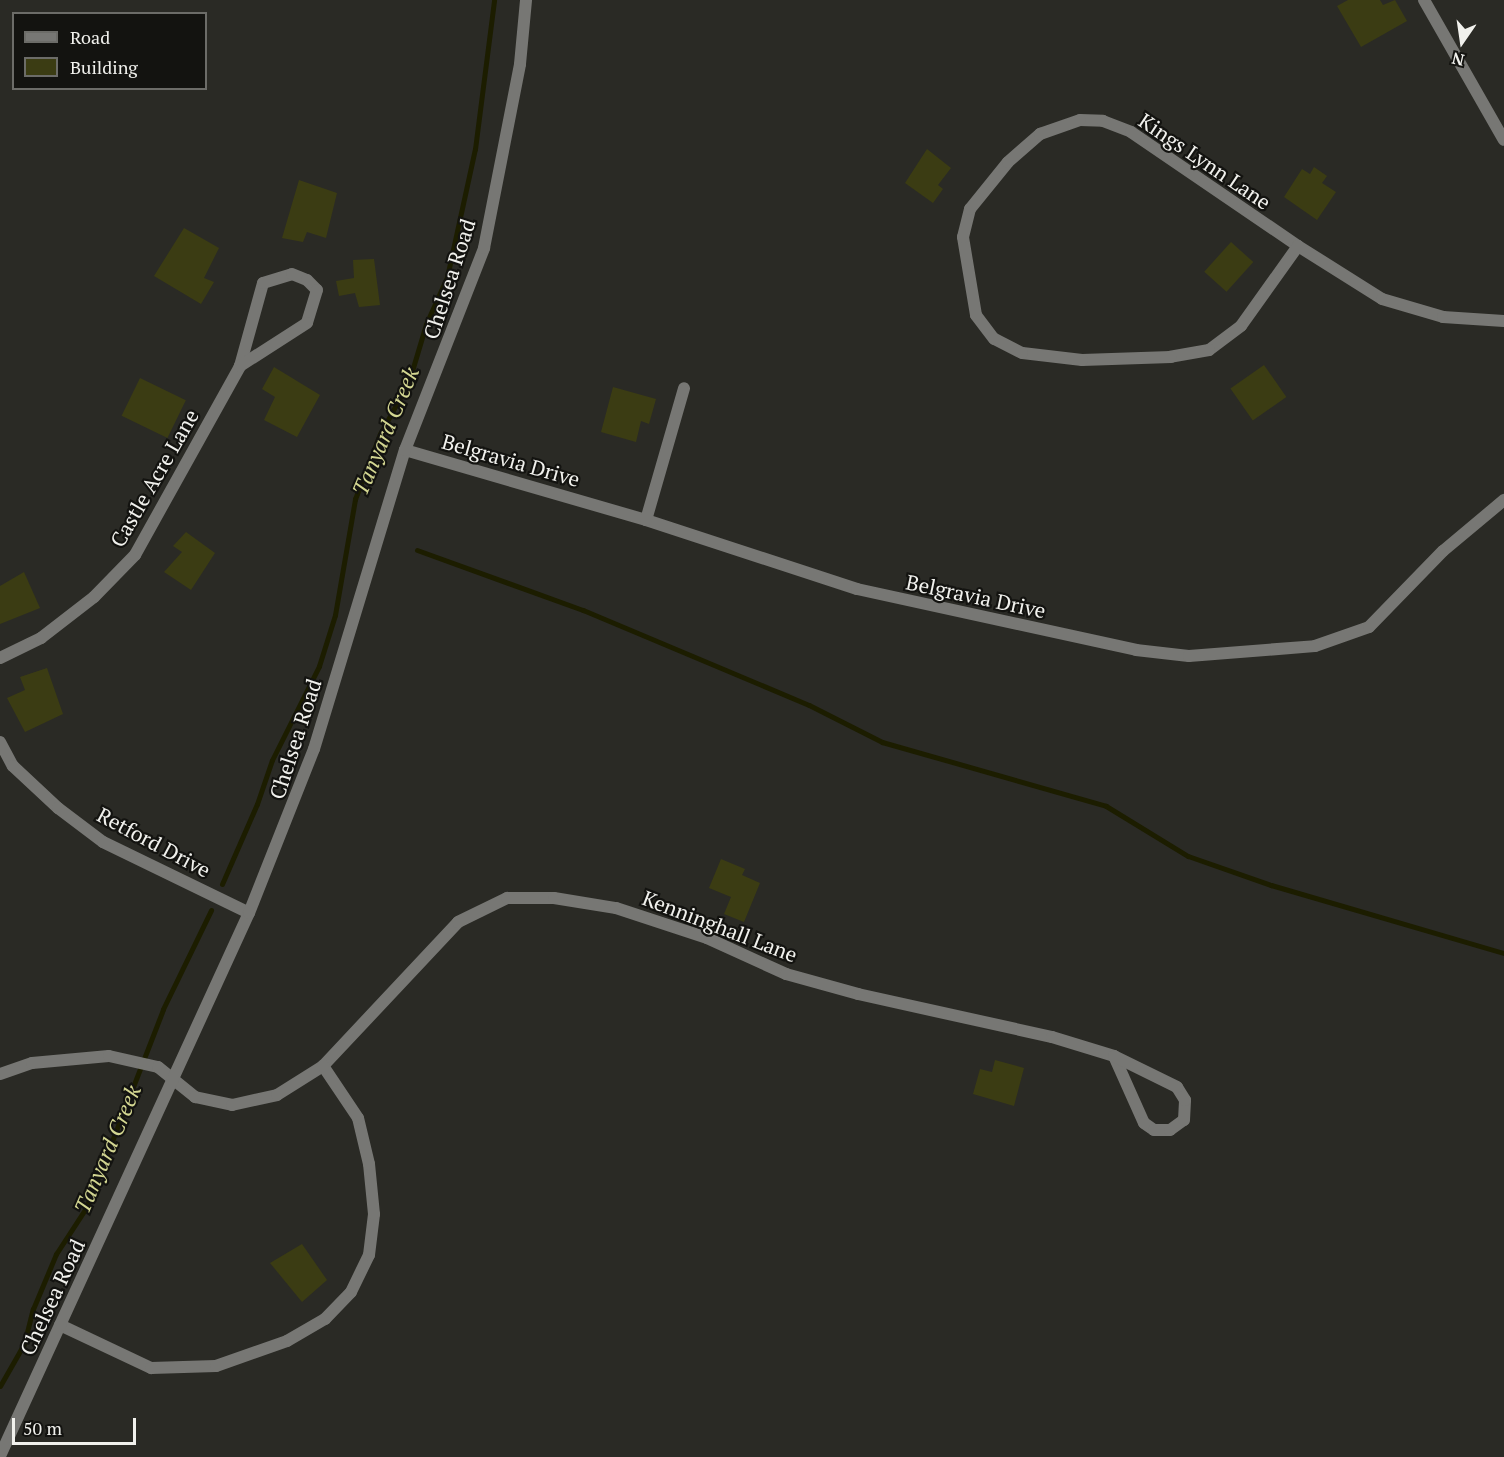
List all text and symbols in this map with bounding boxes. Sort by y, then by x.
legend [12,12,207,90]
north arrow [1432,12,1492,72]
text: Road [70,25,110,49]
text: N [1450,47,1466,72]
text: Building [70,55,138,79]
street label: Kings Lynn Lane [1134,108,1276,214]
street label: Chelsea Road [418,216,480,342]
water label: Tanyard Creek [346,363,424,499]
street label: Castle Acre Lane [104,404,204,552]
street label: Belgravia Drive [439,428,583,492]
street label: Belgravia Drive [904,569,1048,623]
street label: Chelsea Road [264,676,326,802]
street label: Retford Drive [93,802,215,882]
street label: Kenninghall Lane [639,885,801,967]
water label: Tanyard Creek [68,1081,146,1217]
street label: Chelsea Road [14,1235,90,1359]
scale bar [15,1406,140,1444]
text: 50 m [23,1416,62,1440]

